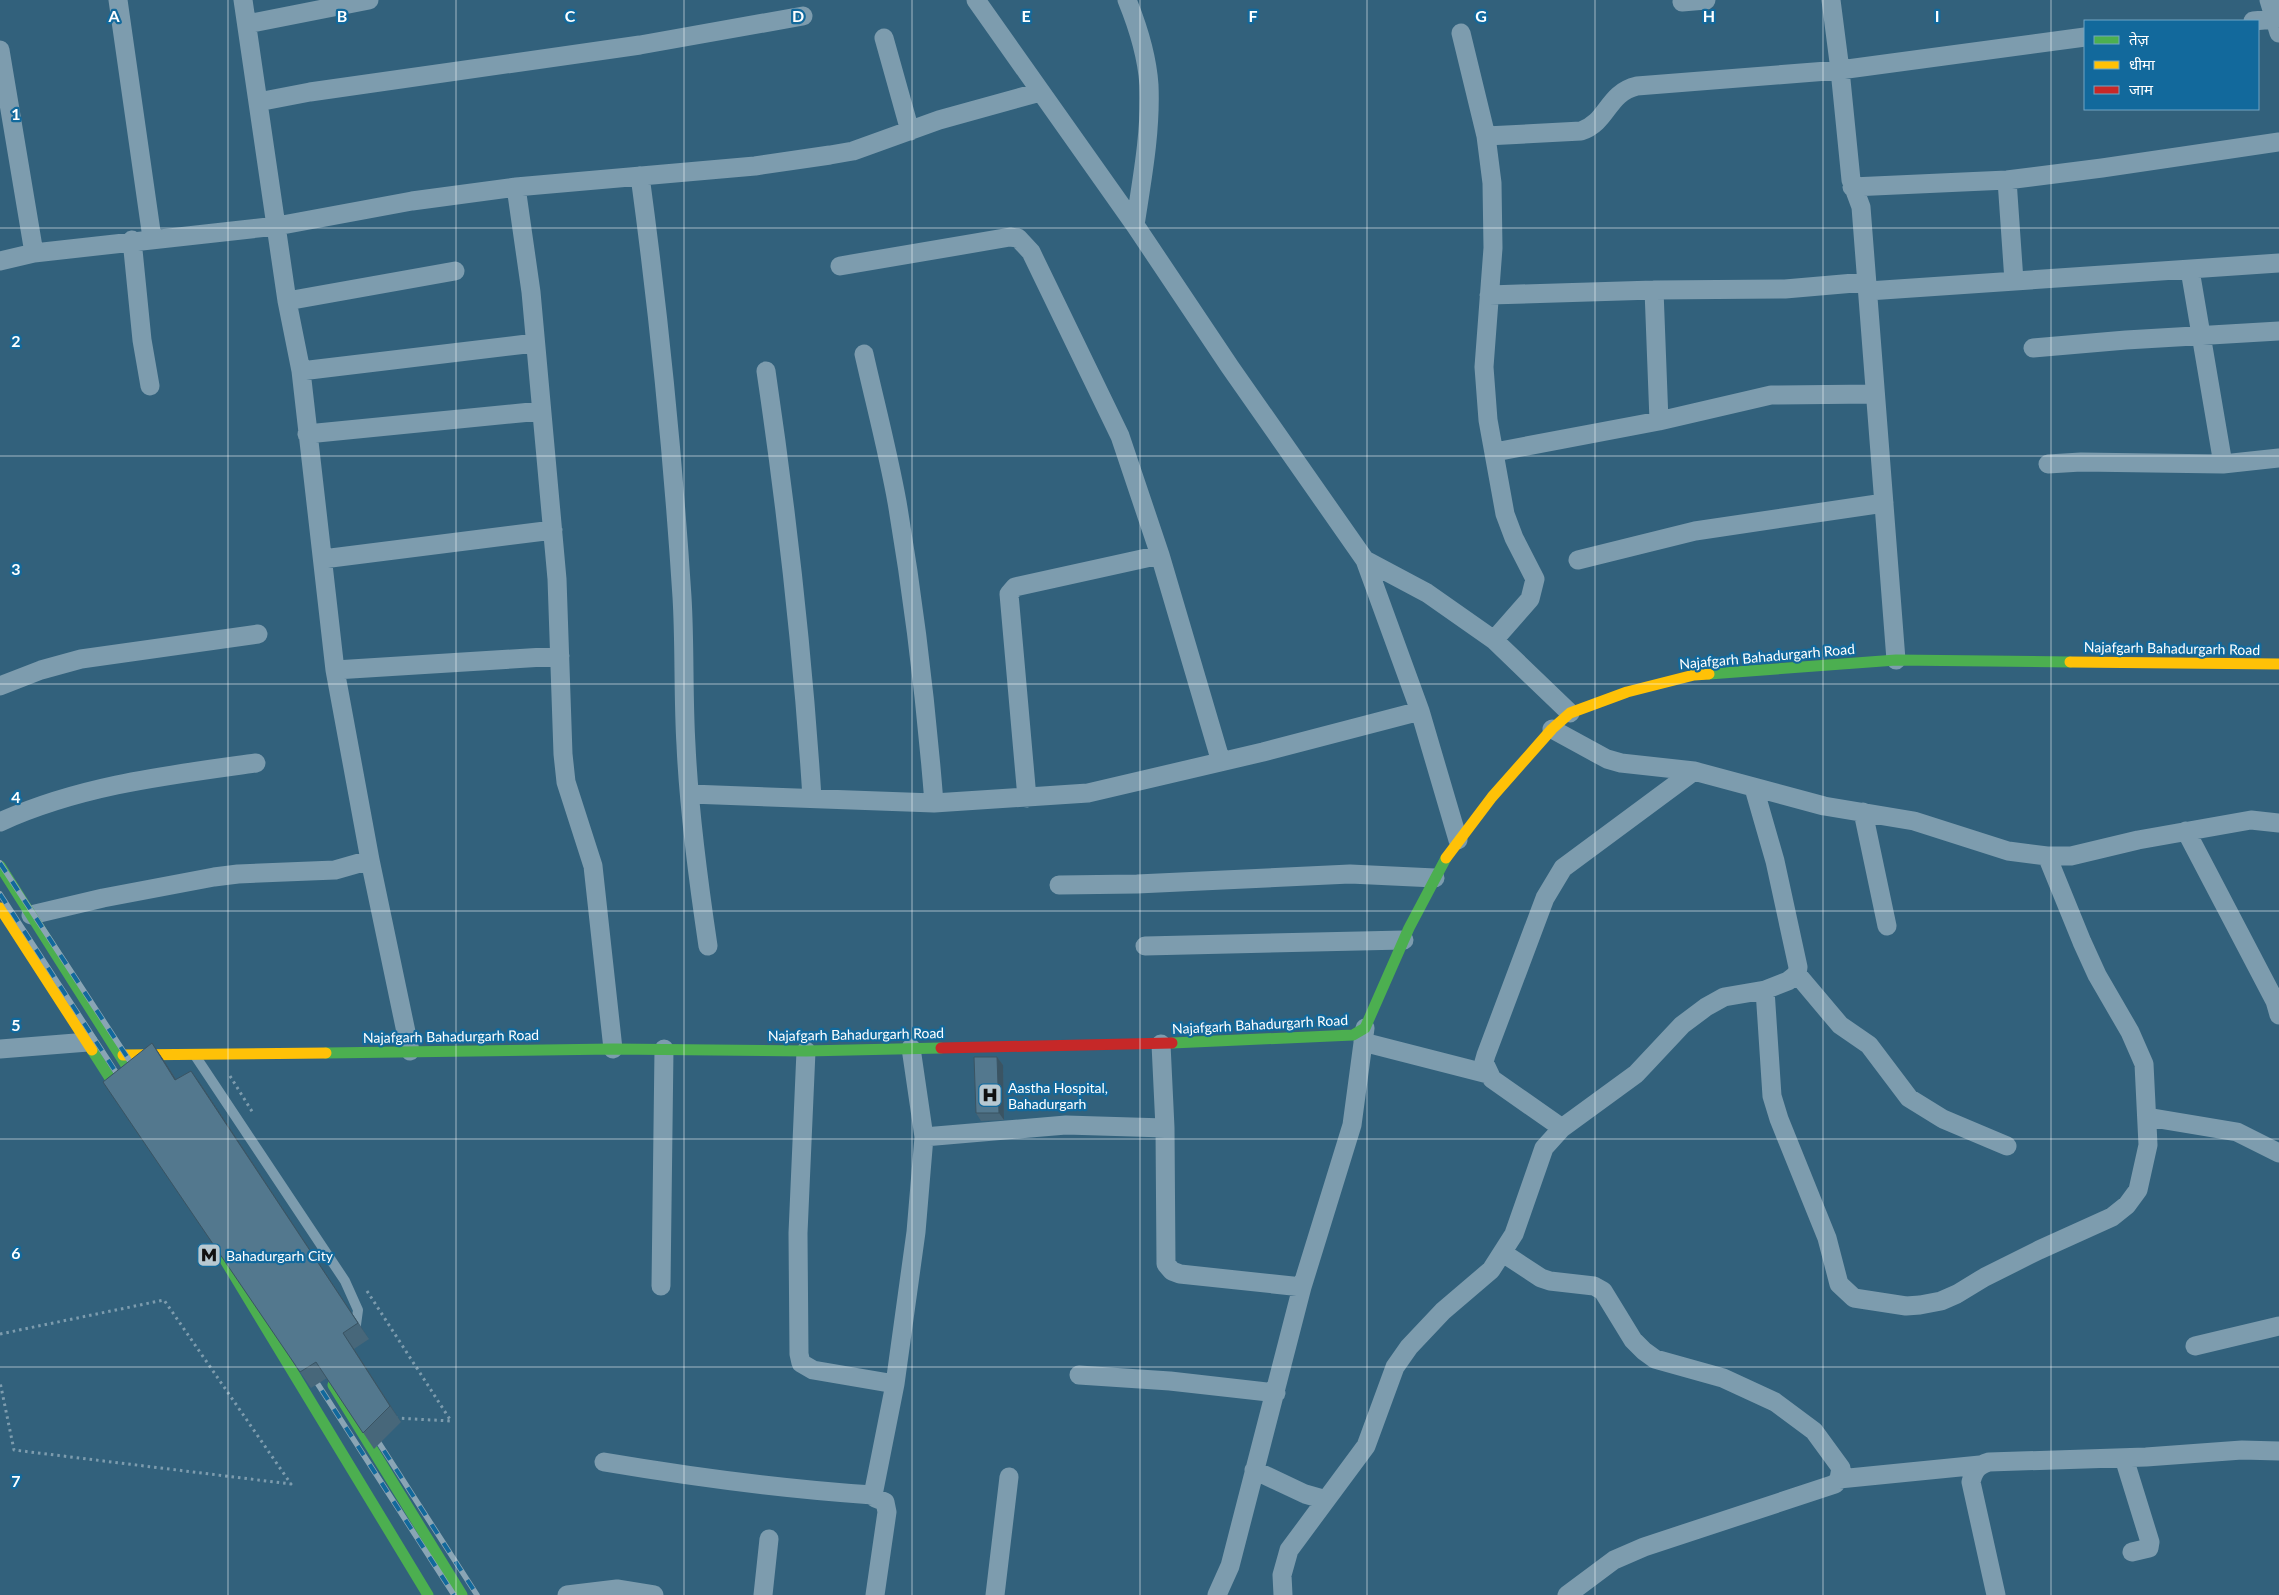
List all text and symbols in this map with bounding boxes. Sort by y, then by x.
text: A [107,6,120,25]
text: B [337,6,347,25]
text: C [565,6,576,25]
text: D [792,6,804,25]
text: E [1021,6,1031,25]
text: F [1248,6,1258,25]
text: G [1475,6,1487,25]
text: H [1703,6,1715,25]
text: I [1935,6,1939,25]
legend [2084,20,2259,110]
text: तेज़ [2129,30,2150,48]
text: धीमा [2129,55,2156,73]
text: जाम [2129,80,2154,98]
text: 1 [11,104,21,123]
text: 2 [11,331,21,350]
text: 3 [11,559,21,578]
street label: Najafgarh Bahadurgarh Road [2084,638,2260,658]
street label: Najafgarh Bahadurgarh Road [1678,640,1856,672]
text: 4 [11,787,21,806]
street label: Najafgarh Bahadurgarh Road [1172,1011,1348,1037]
text: 5 [11,1015,21,1034]
street label: Najafgarh Bahadurgarh Road [768,1024,944,1044]
street label: Najafgarh Bahadurgarh Road [363,1026,539,1046]
place label: Aastha Hospital, Bahadurgarh [1008,1079,1108,1112]
hospital icon: Aastha Hospital, Bahadurgarh [977,1082,1003,1108]
metro station icon: Bahadurgarh City [196,1242,222,1268]
text: 6 [11,1243,21,1262]
place label: Bahadurgarh City [226,1247,334,1264]
text: 7 [11,1471,21,1490]

